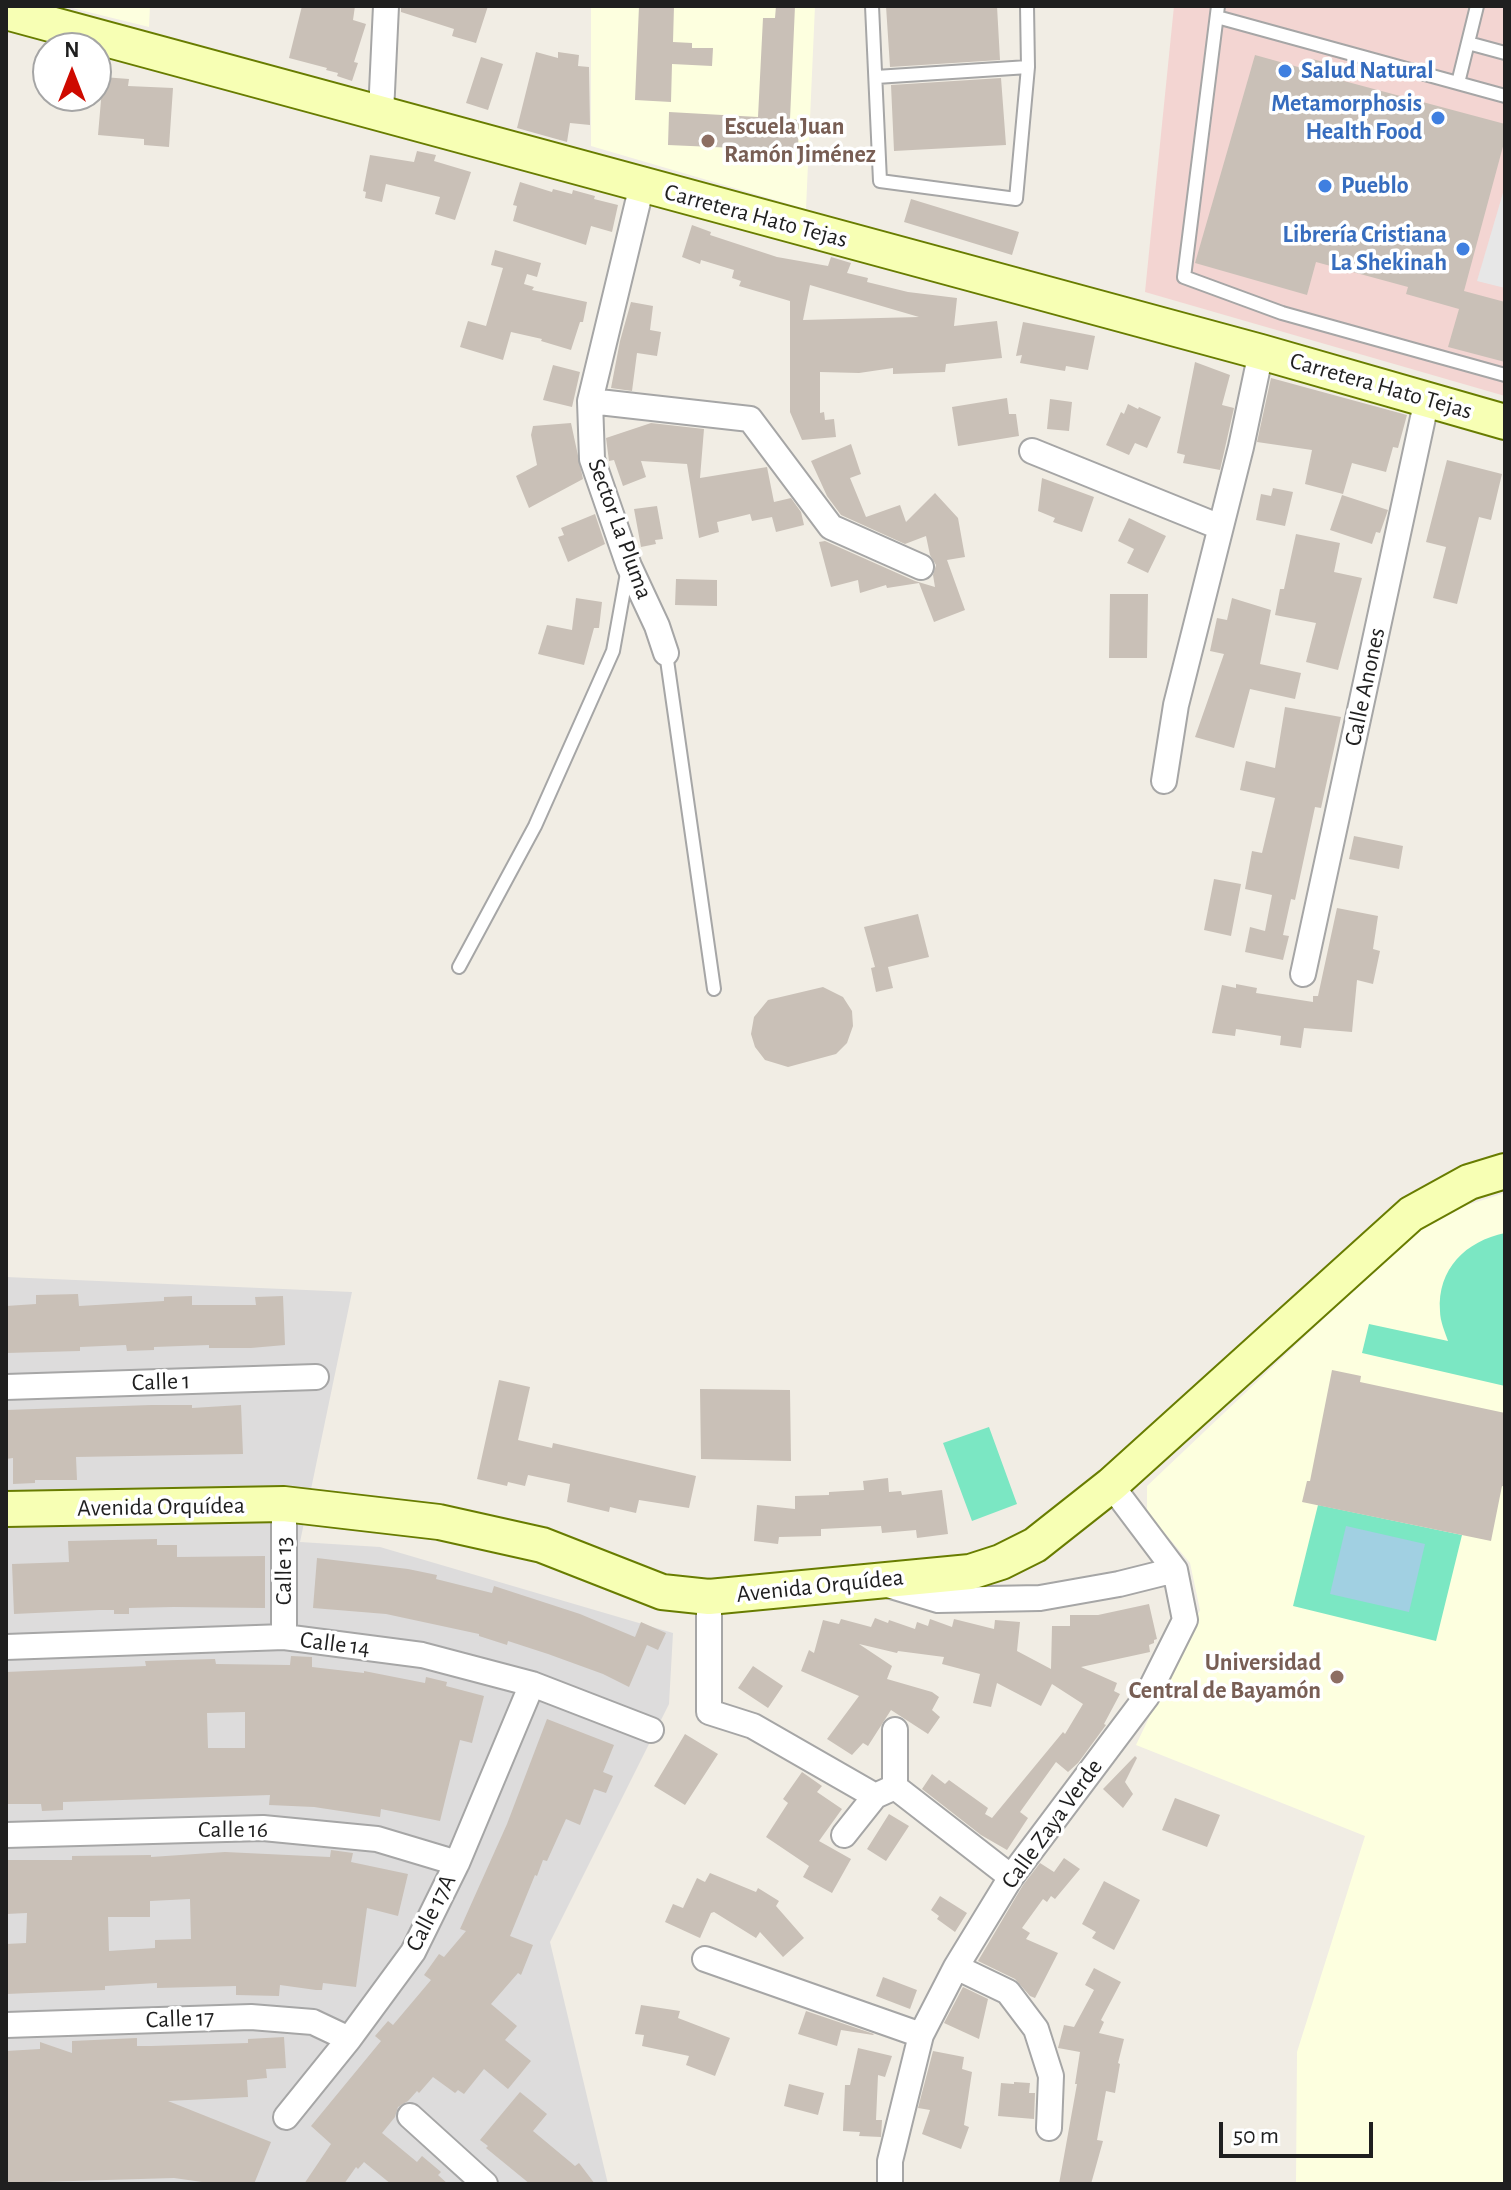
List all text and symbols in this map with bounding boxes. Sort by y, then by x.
north arrow [32,32,112,112]
text: N [64,39,80,61]
place label: Salud Natural [1301,57,1434,85]
marker: Salud Natural [1276,62,1294,80]
place label: Metamorphosis Health Food [1271,90,1422,146]
marker: Metamorphosis Health Food [1429,109,1447,127]
place label: Escuela Juan Ramón Jiménez [724,113,876,169]
marker: Escuela Juan Ramón Jiménez [699,132,717,150]
place label: Pueblo [1341,172,1409,200]
marker: Pueblo [1316,177,1334,195]
street label: Carretera Hato Tejas [661,178,851,254]
place label: Librería Cristiana La Shekinah [1283,221,1447,277]
marker: Librería Cristiana La Shekinah [1454,240,1472,258]
street label: Carretera Hato Tejas [1286,346,1476,426]
street label: Sector La Pluma [581,455,659,603]
street label: Calle Anones [1338,625,1392,749]
street label: Calle 1 [131,1367,191,1397]
street label: Avenida Orquídea [77,1491,245,1523]
street label: Calle 13 [270,1537,298,1605]
street label: Avenida Orquídea [735,1563,905,1609]
street label: Calle 14 [298,1625,372,1663]
place label: Universidad Central de Bayamón [1129,1649,1321,1705]
marker: Universidad Central de Bayamón [1328,1668,1346,1686]
street label: Calle Zaya Verde [995,1753,1109,1895]
street label: Calle 16 [198,1816,268,1844]
street label: Calle 17A [399,1870,463,1956]
street label: Calle 17 [145,2003,215,2035]
scale bar [1223,2106,1377,2156]
text: 50 m [1233,2124,1279,2148]

